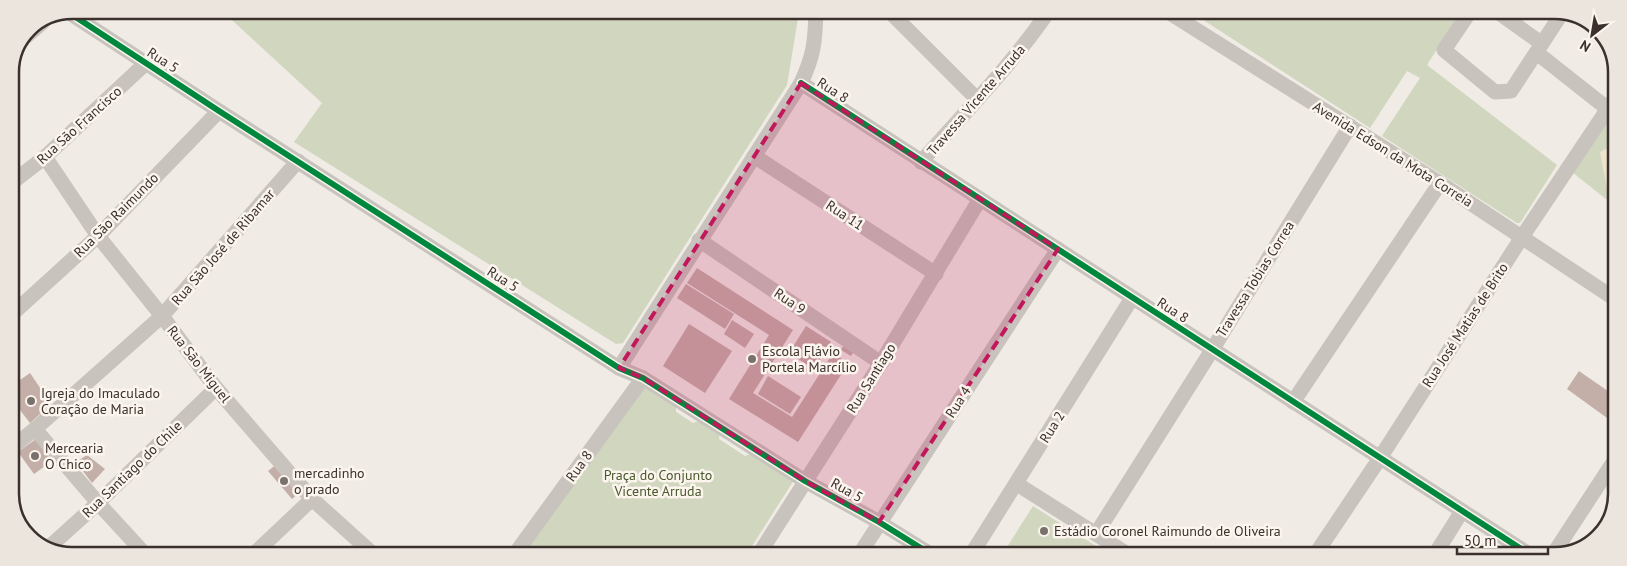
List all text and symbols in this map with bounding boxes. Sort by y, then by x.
north arrow [1567,10,1617,60]
text: N [1577,36,1594,56]
street label: Travessa Vicente Arruda [923,41,1029,159]
street label: Rua 5 [144,43,182,77]
street label: Rua 8 [814,73,852,107]
street label: Rua São Francisco [33,82,125,168]
street label: Avenida Edson da Mota Correia [1310,97,1476,211]
street label: Rua São Raimundo [70,169,162,261]
street label: Rua São José de Ribamar [168,185,279,309]
street label: Rua 11 [823,196,867,234]
street label: Travessa Tobias Correa [1212,217,1298,340]
street label: Rua José Matias de Brito [1418,259,1512,391]
street label: Rua 5 [484,262,522,296]
street label: Rua 9 [771,284,809,318]
street label: Rua 8 [1154,293,1192,327]
street label: Rua São Miguel [163,322,235,406]
street label: Rua Santiago [842,340,900,416]
place label: Escola Flávio Portela Marcílio [762,342,857,376]
marker: Escola Flávio Portela Marcílio [746,353,758,365]
street label: Rua 4 [941,383,975,421]
place label: Igreja do Imaculado Coração de Maria [41,384,160,418]
marker: Igreja do Imaculado Coração de Maria [25,395,37,407]
street label: Rua 2 [1035,408,1069,446]
street label: Rua Santiago do Chile [78,417,186,521]
place label: Mercearia O Chico [45,439,104,473]
street label: Rua 8 [562,447,596,485]
marker: Mercearia O Chico [29,450,41,462]
place label: mercadinho o prado [294,464,365,498]
park label: Praça do Conjunto Vicente Arruda [604,466,712,500]
street label: Rua 5 [828,474,866,506]
marker: mercadinho o prado [278,475,290,487]
place label: Estádio Coronel Raimundo de Oliveira [1054,522,1281,540]
scale bar [1457,524,1548,556]
marker: Estádio Coronel Raimundo de Oliveira [1038,525,1050,537]
text: 50 m [1464,531,1497,550]

